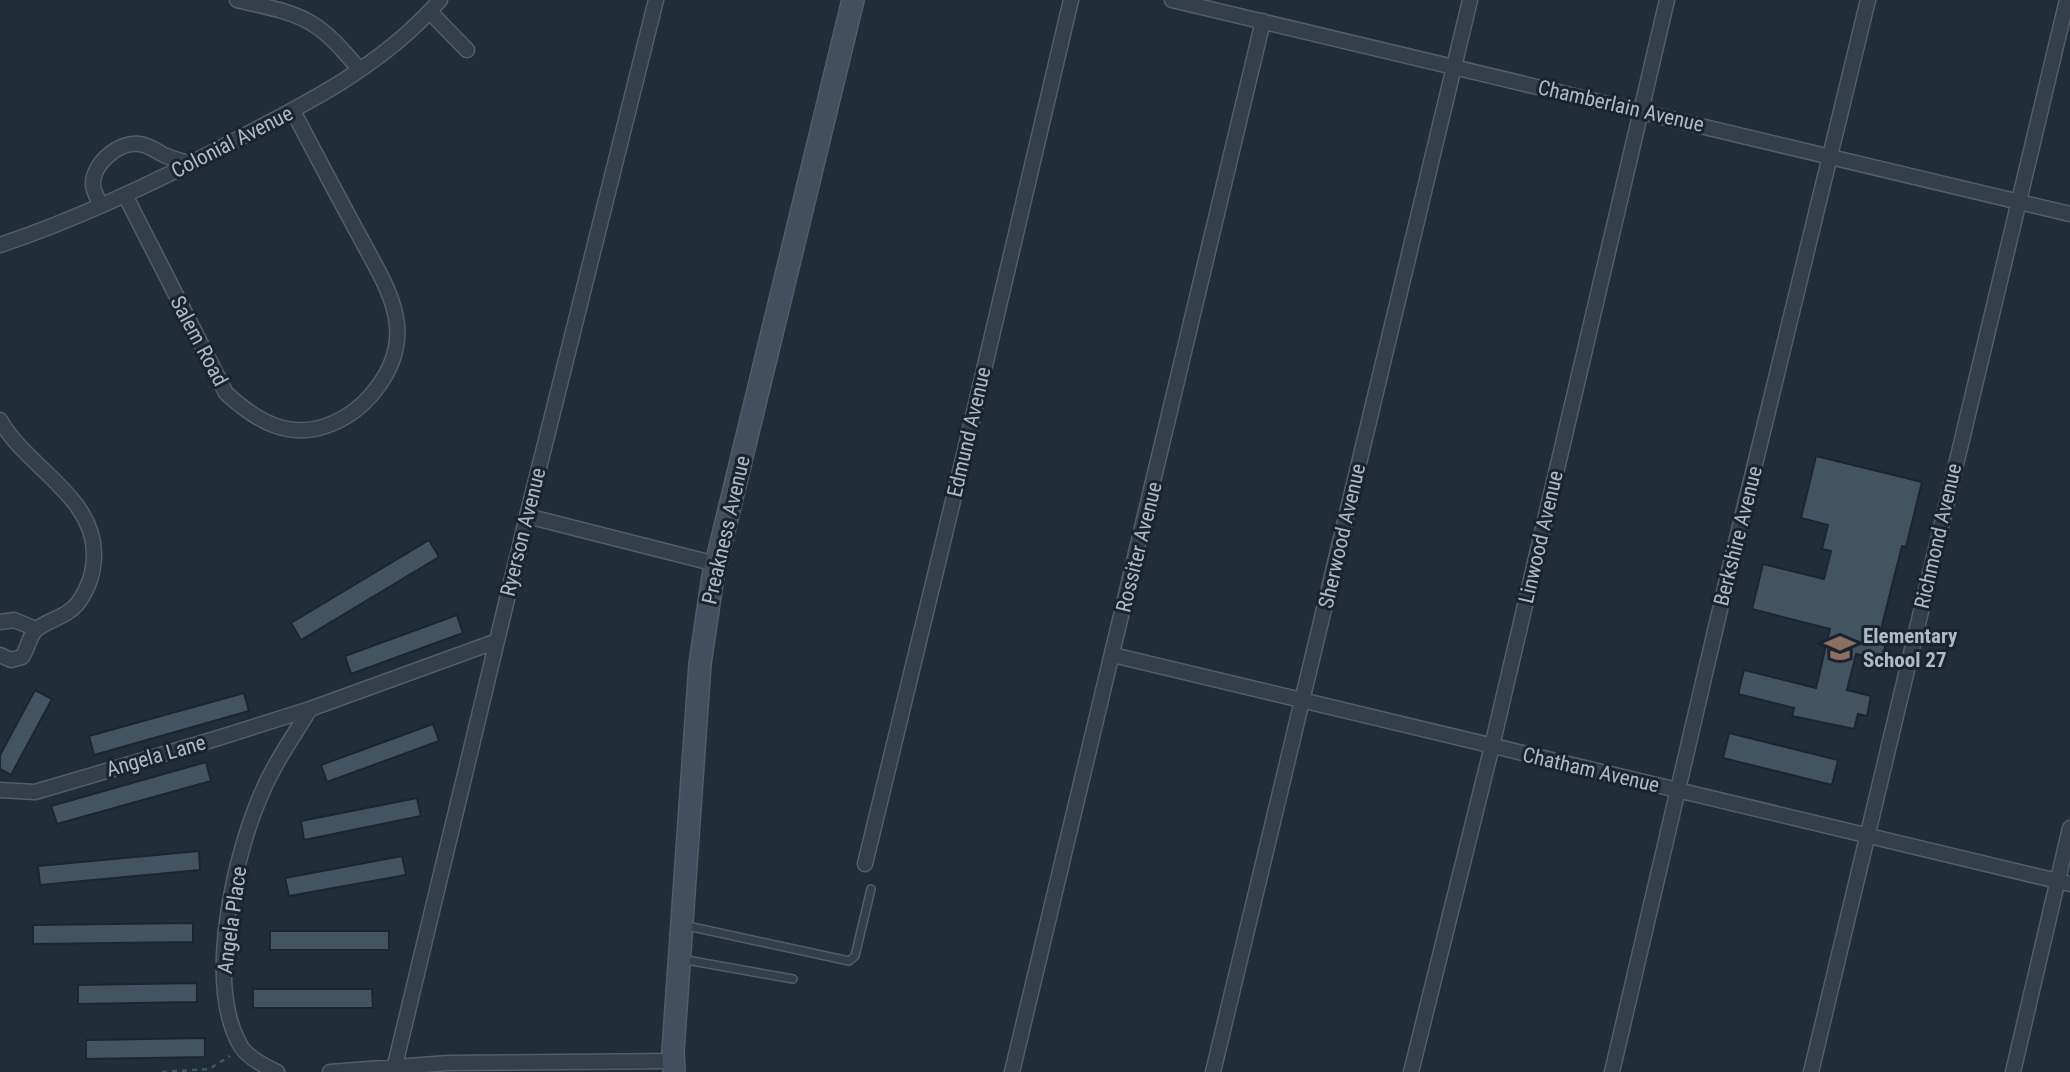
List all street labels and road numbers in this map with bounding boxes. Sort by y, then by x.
street label: Chamberlain Avenue [1536,75,1707,137]
street label: Colonial Avenue [167,101,297,183]
street label: Salem Road [165,292,233,390]
street label: Edmund Avenue [942,365,996,499]
street label: Preakness Avenue [697,453,755,607]
street label: Sherwood Avenue [1314,461,1370,611]
street label: Richmond Avenue [1910,461,1966,611]
street label: Berkshire Avenue [1709,464,1767,608]
street label: Ryerson Avenue [495,465,551,599]
street label: Linwood Avenue [1514,468,1568,606]
street label: Rossiter Avenue [1111,479,1167,615]
street label: Angela Lane [104,730,209,782]
street label: Chatham Avenue [1520,743,1662,797]
street label: Angela Place [213,865,251,975]

